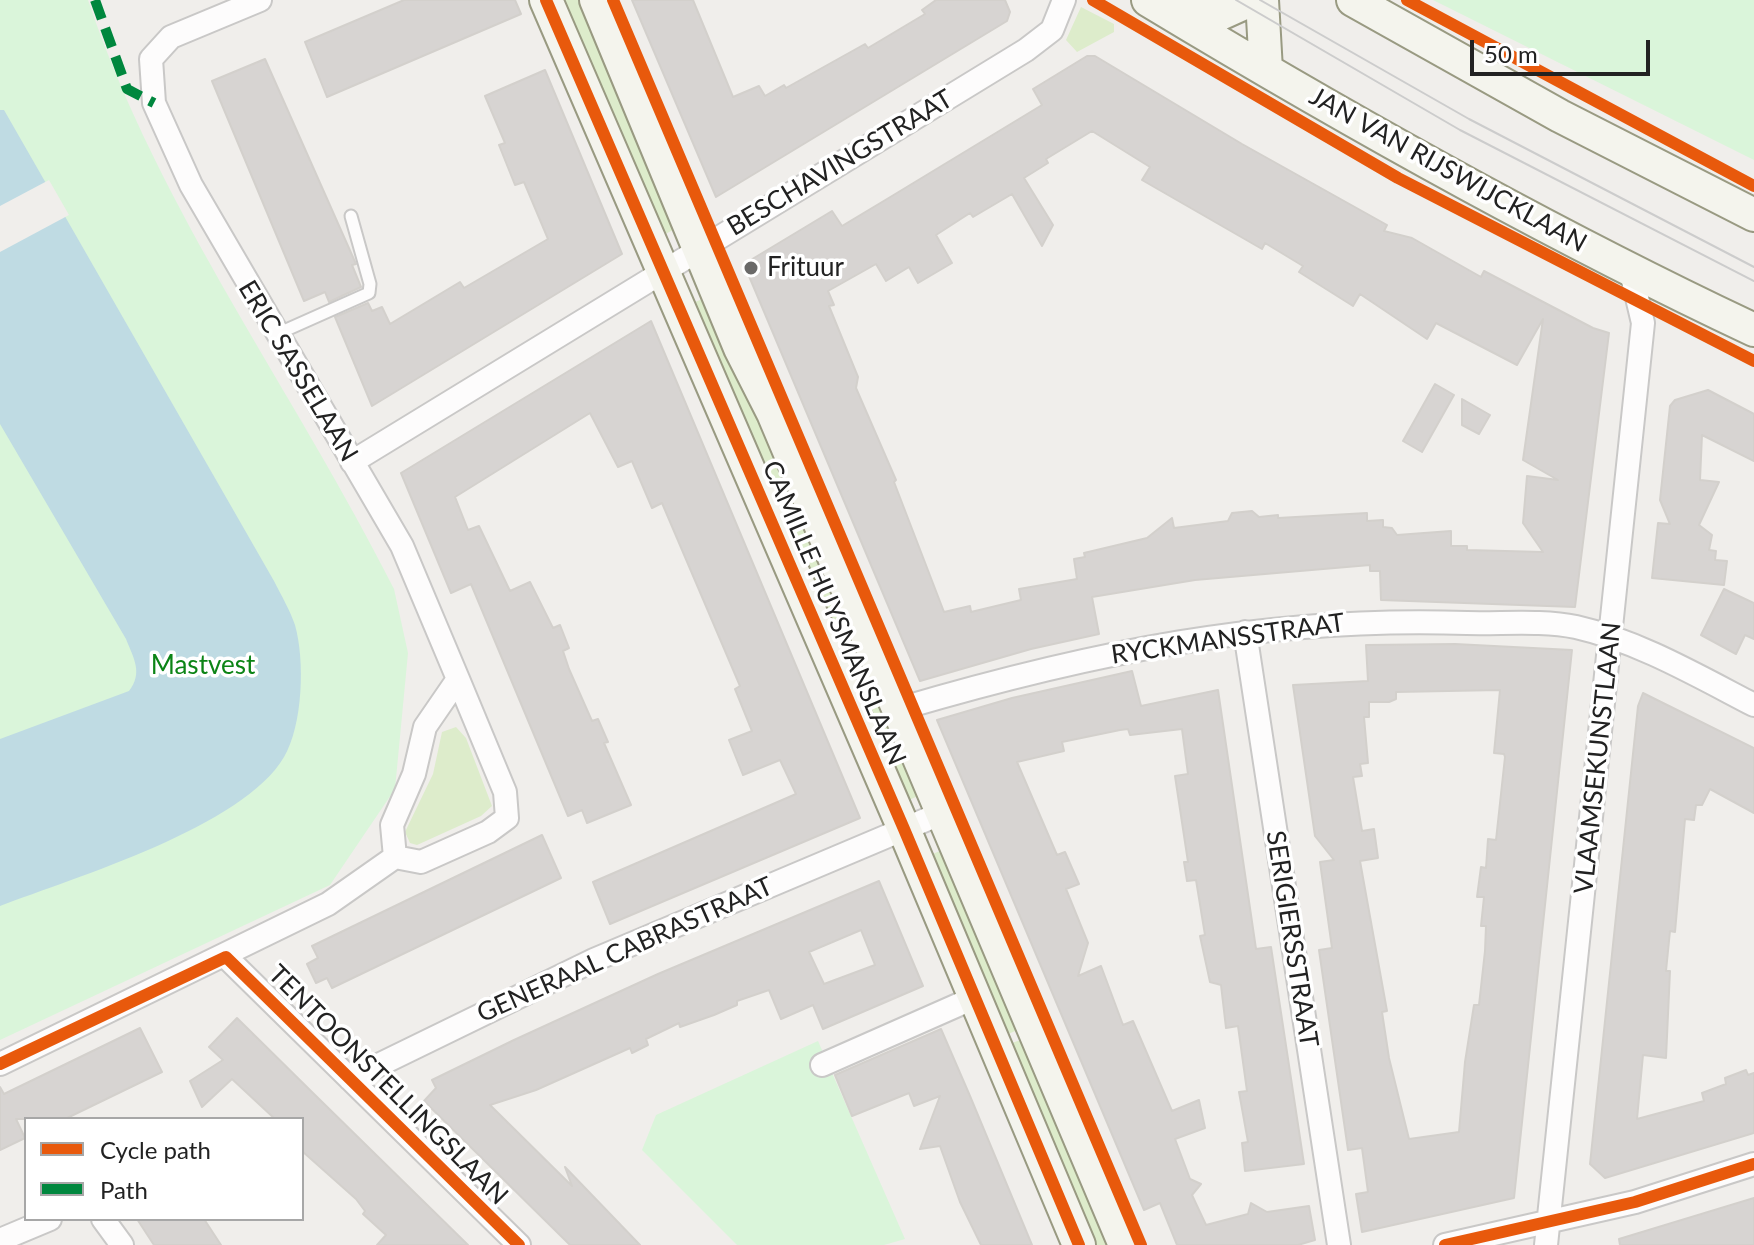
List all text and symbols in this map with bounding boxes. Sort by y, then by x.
scale bar [1474,24,1654,74]
text: 50 m [1484,39,1538,68]
street label: JAN VAN RIJSWIJCKLAAN [1304,81,1592,259]
street label: BESCHAVINGSTRAAT [722,83,958,243]
place label: Frituur [767,252,844,284]
marker: Frituur [742,259,760,277]
street label: ERIC SASSELAAN [232,275,364,467]
street label: CAMILLE HUYSMANSLAAN [756,456,912,770]
street label: RYCKMANSSTRAAT [1109,607,1347,671]
street label: VLAAMSEKUNSTLAAN [1568,620,1628,896]
park label: Mastvest [151,650,255,682]
street label: SERIGIERSSTRAAT [1259,828,1325,1050]
street label: GENERAAL CABRASTRAAT [472,871,778,1029]
street label: TENTOONSTELLINGSLAAN [262,959,514,1211]
legend [24,1117,304,1221]
text: Cycle path [100,1135,211,1164]
text: Path [100,1175,148,1204]

